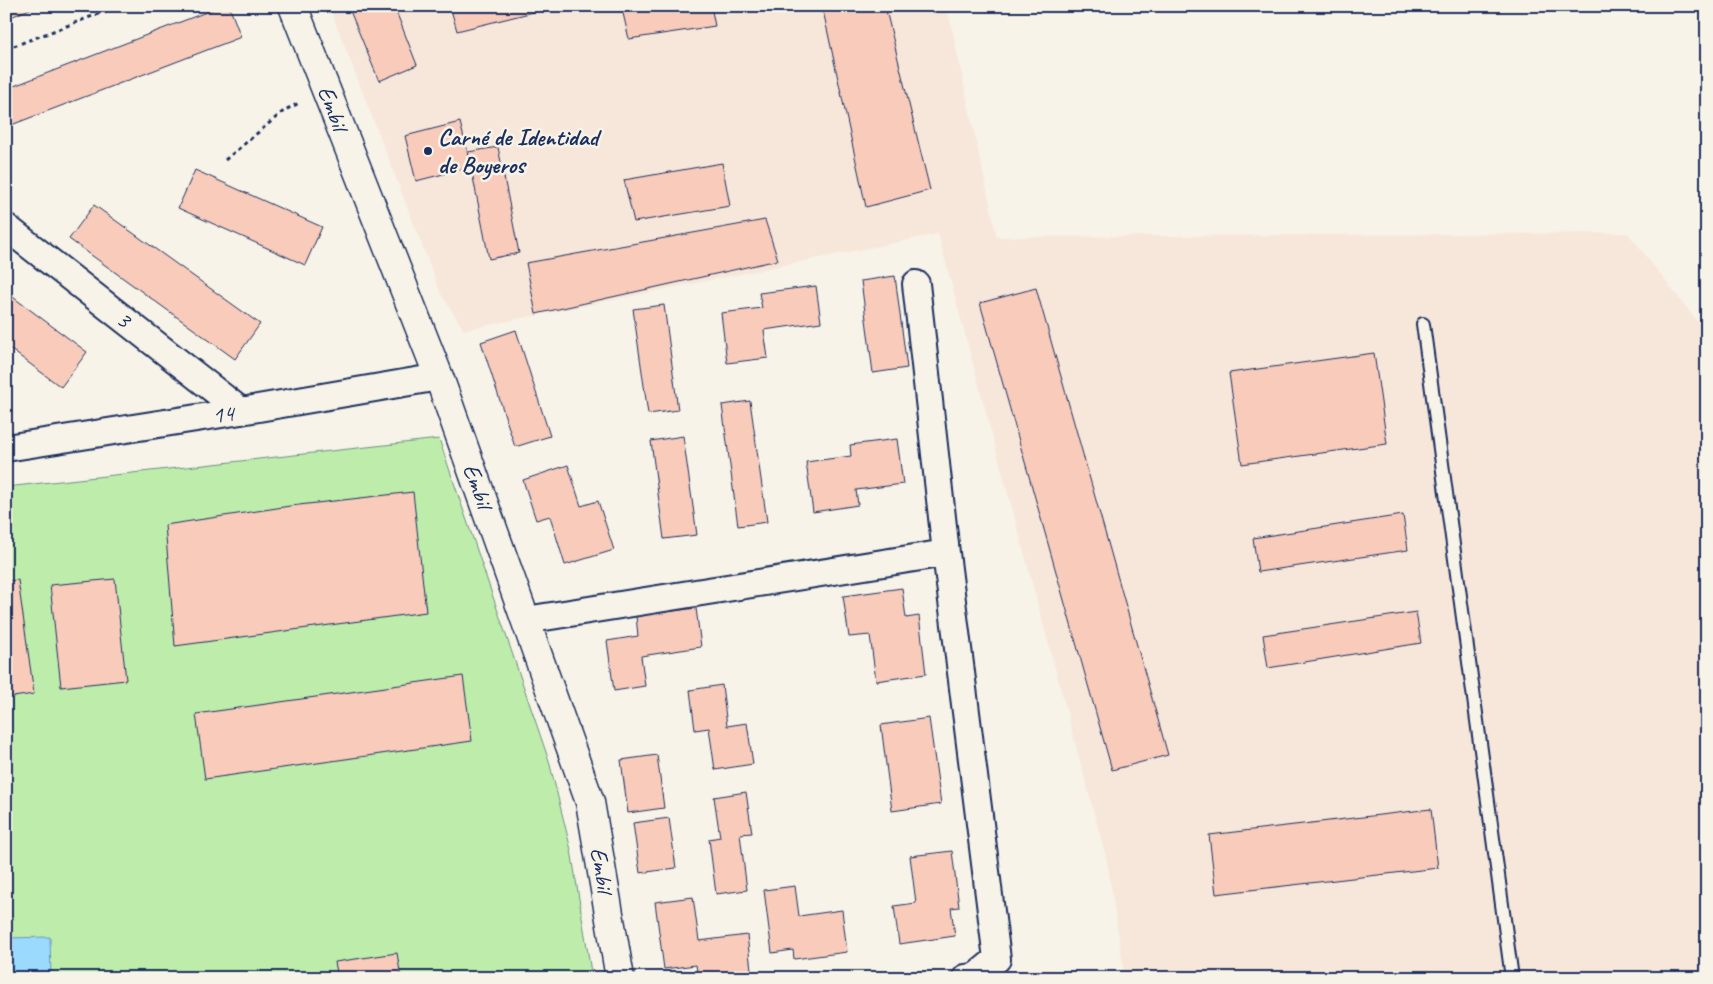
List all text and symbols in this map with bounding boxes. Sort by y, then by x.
street label: Embil [311,82,357,138]
place label: Carné de Identidad de Boyeros [438,122,602,180]
marker: Carné de Identidad de Boyeros [422,145,434,157]
street label: 3 [111,304,139,335]
street label: 14 [210,397,238,431]
street label: Embil [456,460,501,516]
street label: Embil [584,845,621,899]

